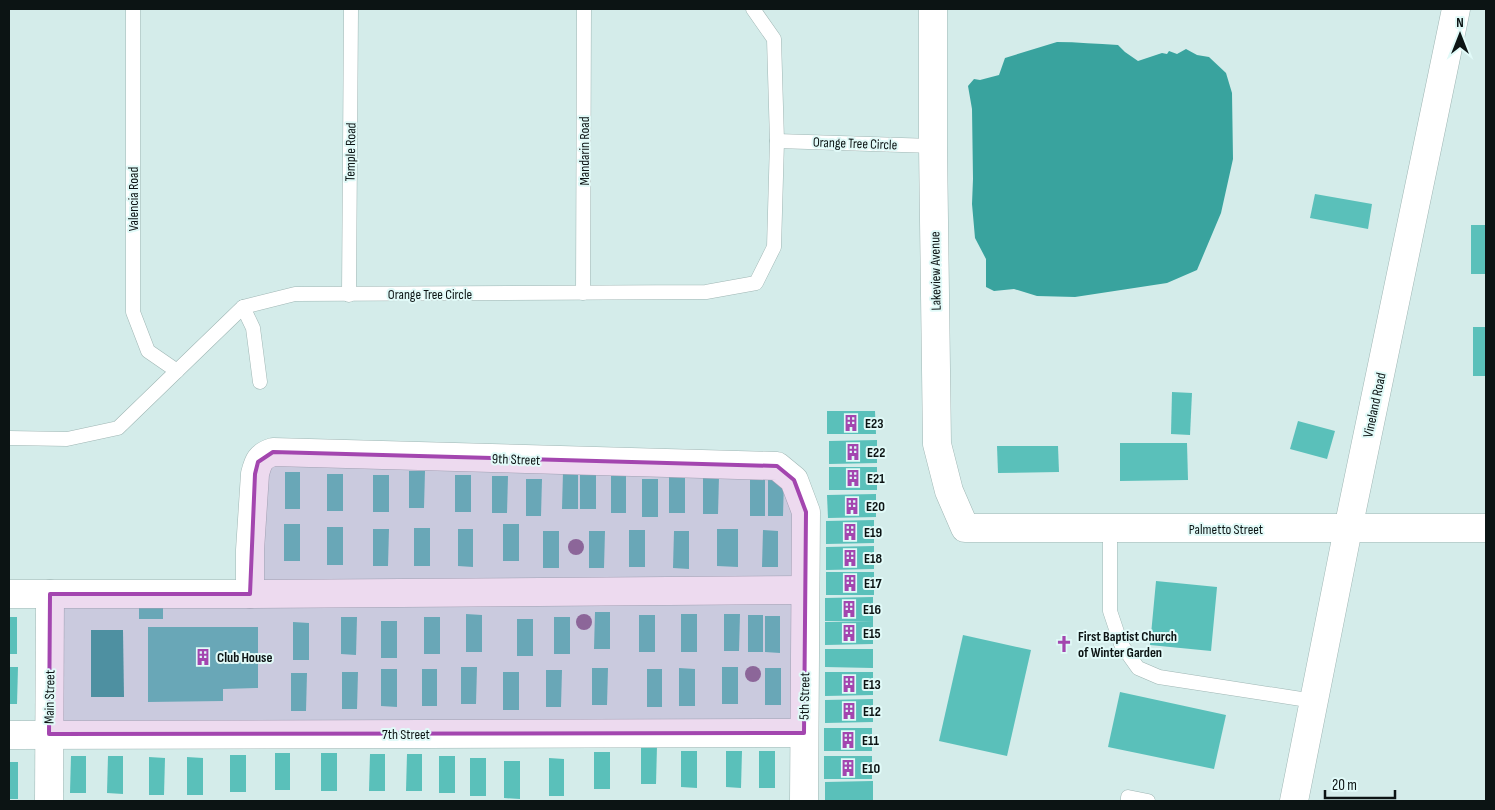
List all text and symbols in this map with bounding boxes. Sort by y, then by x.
north arrow [1435,10,1485,60]
text: N [1456,14,1464,31]
street label: Mandarin Road [576,116,593,186]
street label: Temple Road [341,122,360,182]
street label: Orange Tree Circle [813,134,897,153]
street label: Valencia Road [125,167,142,231]
street label: Lakeview Avenue [926,231,945,311]
street label: Orange Tree Circle [388,286,472,303]
street label: Vineland Road [1359,371,1390,439]
building icon: E23 [841,413,861,433]
place label: E23 [865,415,884,432]
building icon: E22 [843,442,863,462]
place label: E22 [867,444,885,461]
street label: 9th Street [492,450,540,469]
building icon: E21 [843,468,863,488]
place label: E21 [867,470,885,487]
building icon: E20 [842,496,862,516]
place label: E20 [866,498,885,515]
street label: Palmetto Street [1189,521,1263,538]
building icon: E19 [840,522,860,542]
place label: E19 [864,524,883,541]
building icon: E18 [840,548,860,568]
place label: E18 [864,550,883,567]
building icon: E17 [840,573,860,593]
place label: E17 [864,575,882,592]
building icon: E16 [839,599,859,619]
place label: E16 [863,601,882,618]
building icon: E15 [839,623,859,643]
place label: E15 [863,625,881,642]
place label: First Baptist Church of Winter Garden [1078,628,1177,661]
church icon: First Baptist Church of Winter Garden [1054,634,1074,654]
building icon: Club House [193,647,213,667]
place label: Club House [217,649,272,666]
street label: Main Street [41,670,58,724]
street label: 5th Street [796,672,813,720]
building icon: E13 [839,674,859,694]
place label: E13 [863,676,881,693]
building icon: E12 [839,701,859,721]
place label: E12 [863,703,881,720]
street label: 7th Street [382,726,430,743]
building icon: E11 [838,730,858,750]
place label: E11 [862,732,880,749]
building icon: E10 [838,758,858,778]
place label: E10 [862,760,881,777]
scale bar [1325,768,1395,800]
text: 20 m [1332,776,1357,795]

